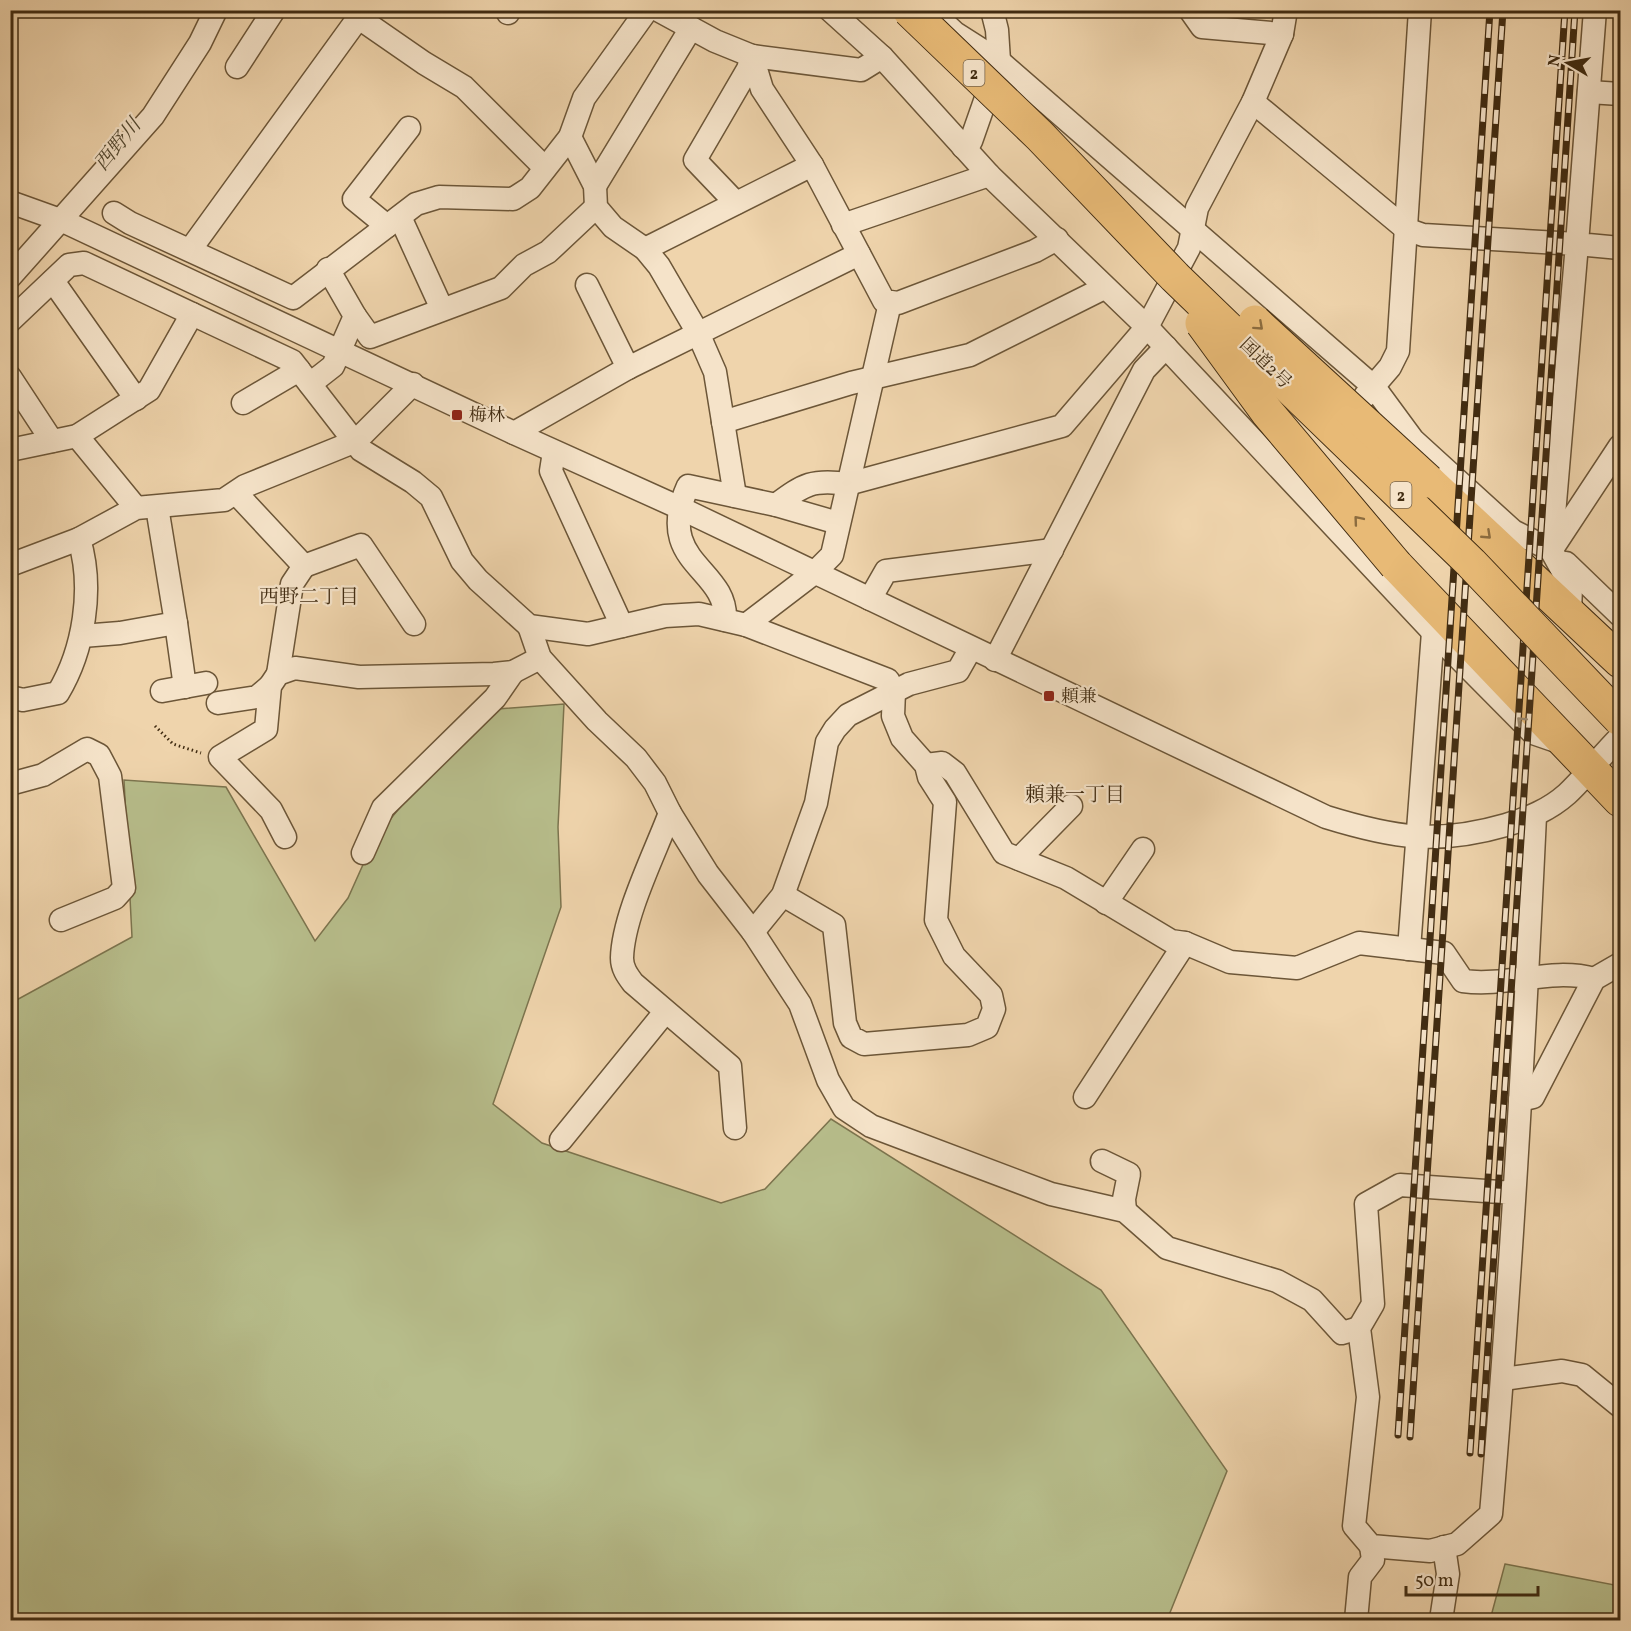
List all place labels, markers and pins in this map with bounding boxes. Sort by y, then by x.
place label: 梅林 [469,404,505,429]
marker: 梅林 [450,408,464,422]
place label: 頼兼 [1061,685,1097,710]
marker: 頼兼 [1042,689,1056,703]

